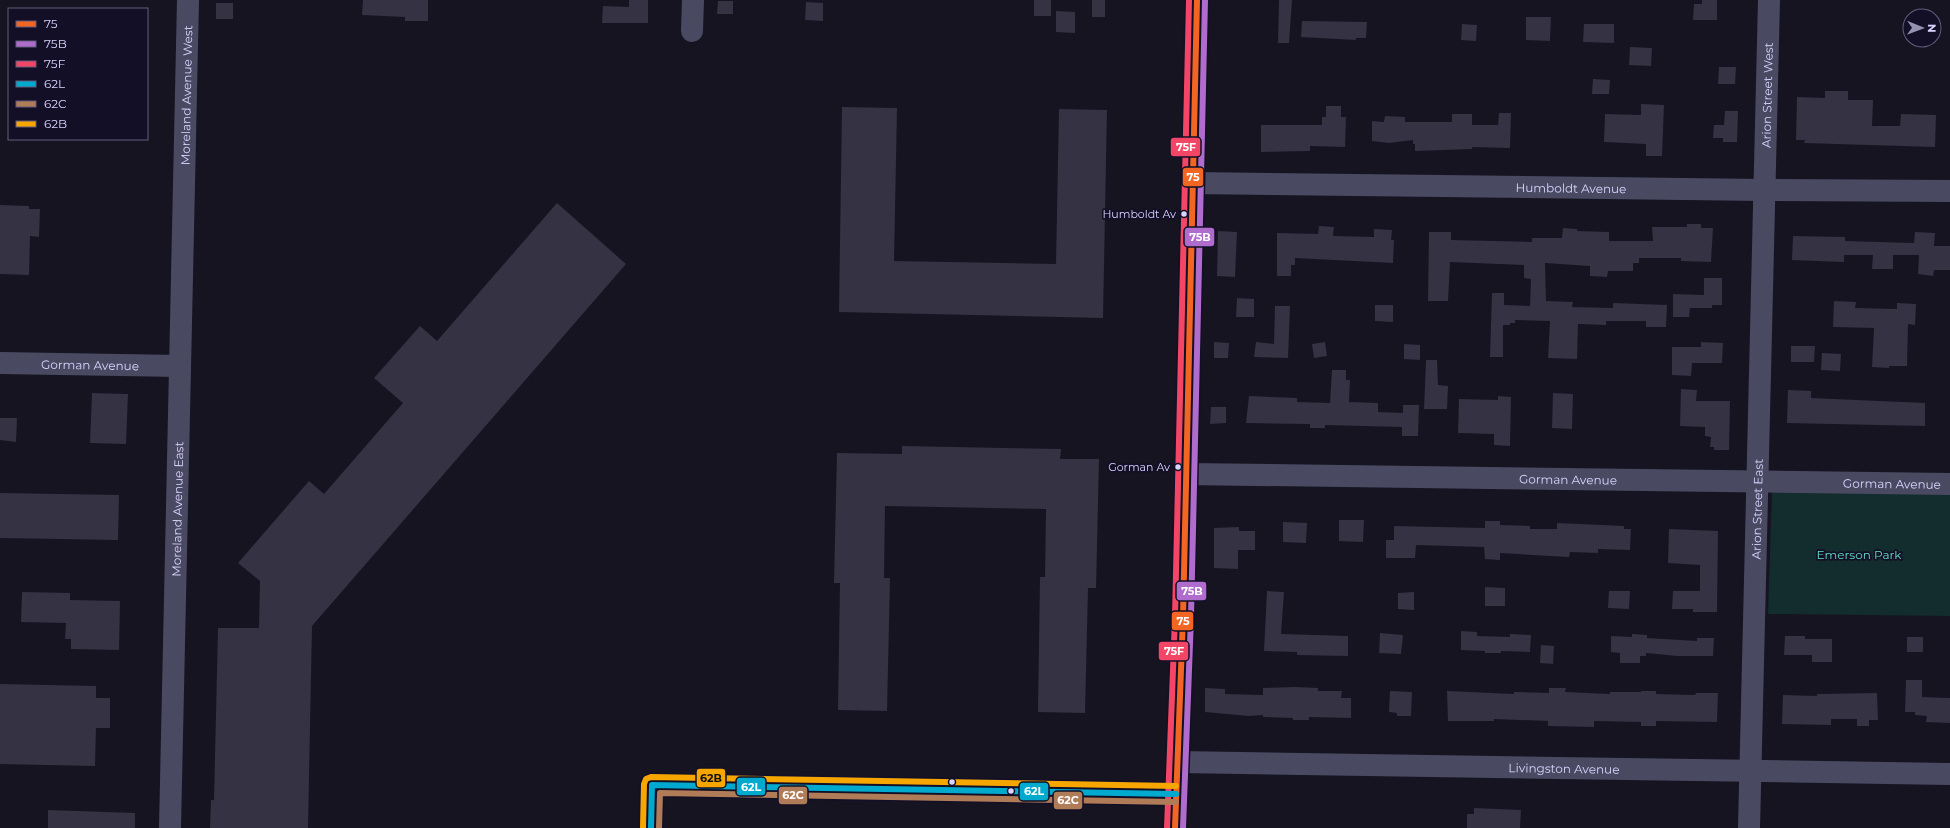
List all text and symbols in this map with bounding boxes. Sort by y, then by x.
legend [8,8,148,140]
north arrow [1902,8,1942,48]
text: 75 [44,16,58,31]
text: N [1925,24,1939,33]
street label: Moreland Avenue West [177,25,195,165]
text: 75B [44,36,67,51]
street label: Arion Street West [1758,42,1775,148]
text: 75F [44,56,66,71]
text: 62L [44,76,65,91]
text: 62C [44,96,67,111]
text: 62B [44,116,67,131]
line badge: 75F [1170,137,1201,157]
text: 75F [1176,140,1196,154]
line badge: 75 [1182,167,1204,187]
text: 75 [1186,170,1200,184]
street label: Humboldt Avenue [1515,179,1627,196]
place label: Humboldt Av [1102,207,1176,221]
marker: Humboldt Av [1179,209,1189,219]
line badge: 75B [1184,227,1215,247]
text: 75B [1189,230,1211,244]
street label: Gorman Avenue [41,356,139,373]
street label: Moreland Avenue East [168,441,186,577]
street label: Arion Street East [1748,458,1765,560]
place label: Gorman Av [1108,460,1170,474]
marker: Gorman Av [1173,462,1183,472]
street label: Gorman Avenue [1519,471,1617,487]
street label: Gorman Avenue [1843,475,1941,491]
park label: Emerson Park [1817,547,1902,562]
line badge: 75B [1176,581,1207,601]
text: 75B [1181,584,1203,598]
line badge: 75 [1171,611,1194,631]
text: 75 [1176,614,1190,628]
line badge: 75F [1158,641,1189,661]
text: 75F [1164,644,1184,658]
street label: Livingston Avenue [1508,760,1620,776]
line badge: 62B [696,768,726,788]
text: 62B [700,771,722,785]
line badge: 62L [736,777,766,796]
unlabelled marker [947,777,957,787]
text: 62L [741,780,761,794]
line badge: 62L [1019,782,1049,801]
text: 62L [1024,784,1044,798]
line badge: 62C [778,786,808,805]
unlabelled marker [1006,786,1016,796]
text: 62C [782,788,804,802]
line badge: 62C [1053,791,1083,810]
text: 62C [1057,793,1079,807]

